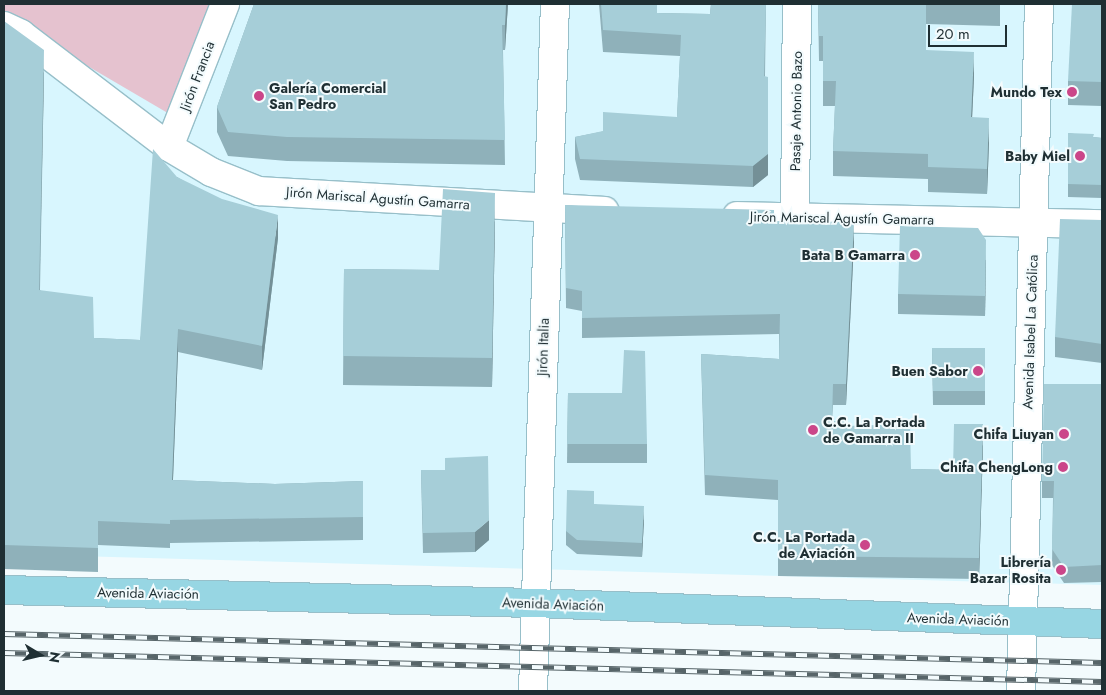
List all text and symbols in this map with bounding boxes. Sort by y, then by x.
scale bar [931,15,1010,47]
text: 20 m [936,23,970,45]
street label: Jirón Francia [176,39,218,113]
street label: Pasaje Antonio Bazo [787,51,805,171]
place label: Galería Comercial San Pedro [269,80,386,112]
place label: Mundo Tex [991,84,1062,100]
marker: Mundo Tex [1066,86,1078,98]
marker: Galería Comercial San Pedro [253,90,265,102]
place label: Baby Miel [1005,148,1070,164]
marker: Baby Miel [1074,150,1086,162]
street label: Jirón Mariscal Agustín Gamarra [286,183,470,213]
street label: Jirón Mariscal Agustín Gamarra [750,208,934,228]
place label: Bata B Gamarra [801,247,905,263]
marker: Bata B Gamarra [909,249,921,261]
street label: Avenida Isabel La Católica [1019,254,1041,410]
street label: Jirón Italia [534,318,552,376]
place label: Buen Sabor [891,363,968,379]
marker: Buen Sabor [972,365,984,377]
place label: C.C. La Portada de Gamarra II [823,414,925,447]
marker: C.C. La Portada de Gamarra II [807,424,819,436]
place label: Chifa Liuyan [974,426,1054,442]
marker: Chifa Liuyan [1058,428,1070,440]
place label: Chifa ChengLong [940,459,1053,475]
marker: Chifa ChengLong [1057,461,1069,473]
place label: C.C. La Portada de Aviación [753,529,855,562]
marker: C.C. La Portada de Aviación [859,539,871,551]
place label: Librería Bazar Rosita [970,554,1051,586]
marker: Librería Bazar Rosita [1055,564,1067,576]
street label: Avenida Aviación [97,584,199,602]
street label: Avenida Aviación [502,594,604,614]
street label: Avenida Aviación [907,609,1009,629]
north arrow [15,630,65,680]
text: N [44,650,66,664]

